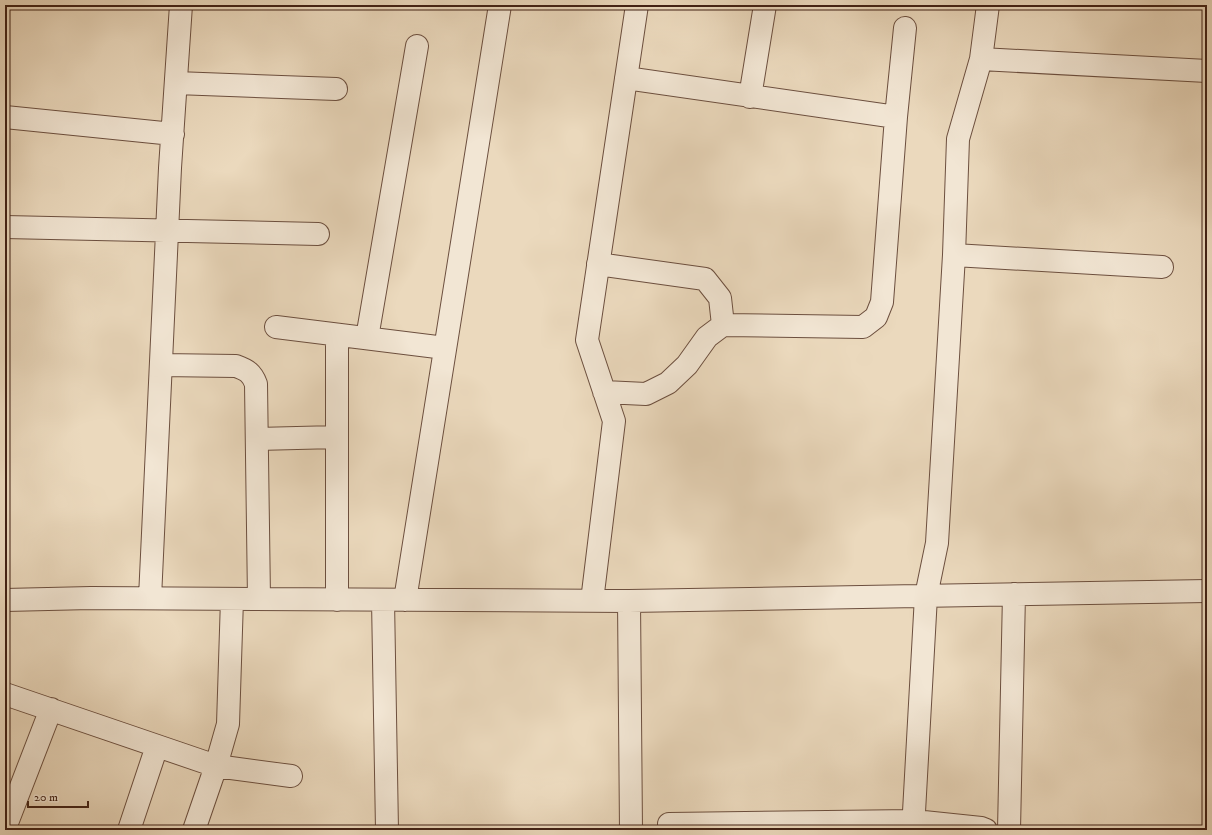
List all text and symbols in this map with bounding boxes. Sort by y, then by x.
scale bar [28,783,88,809]
text: 20 m [34,790,58,805]

